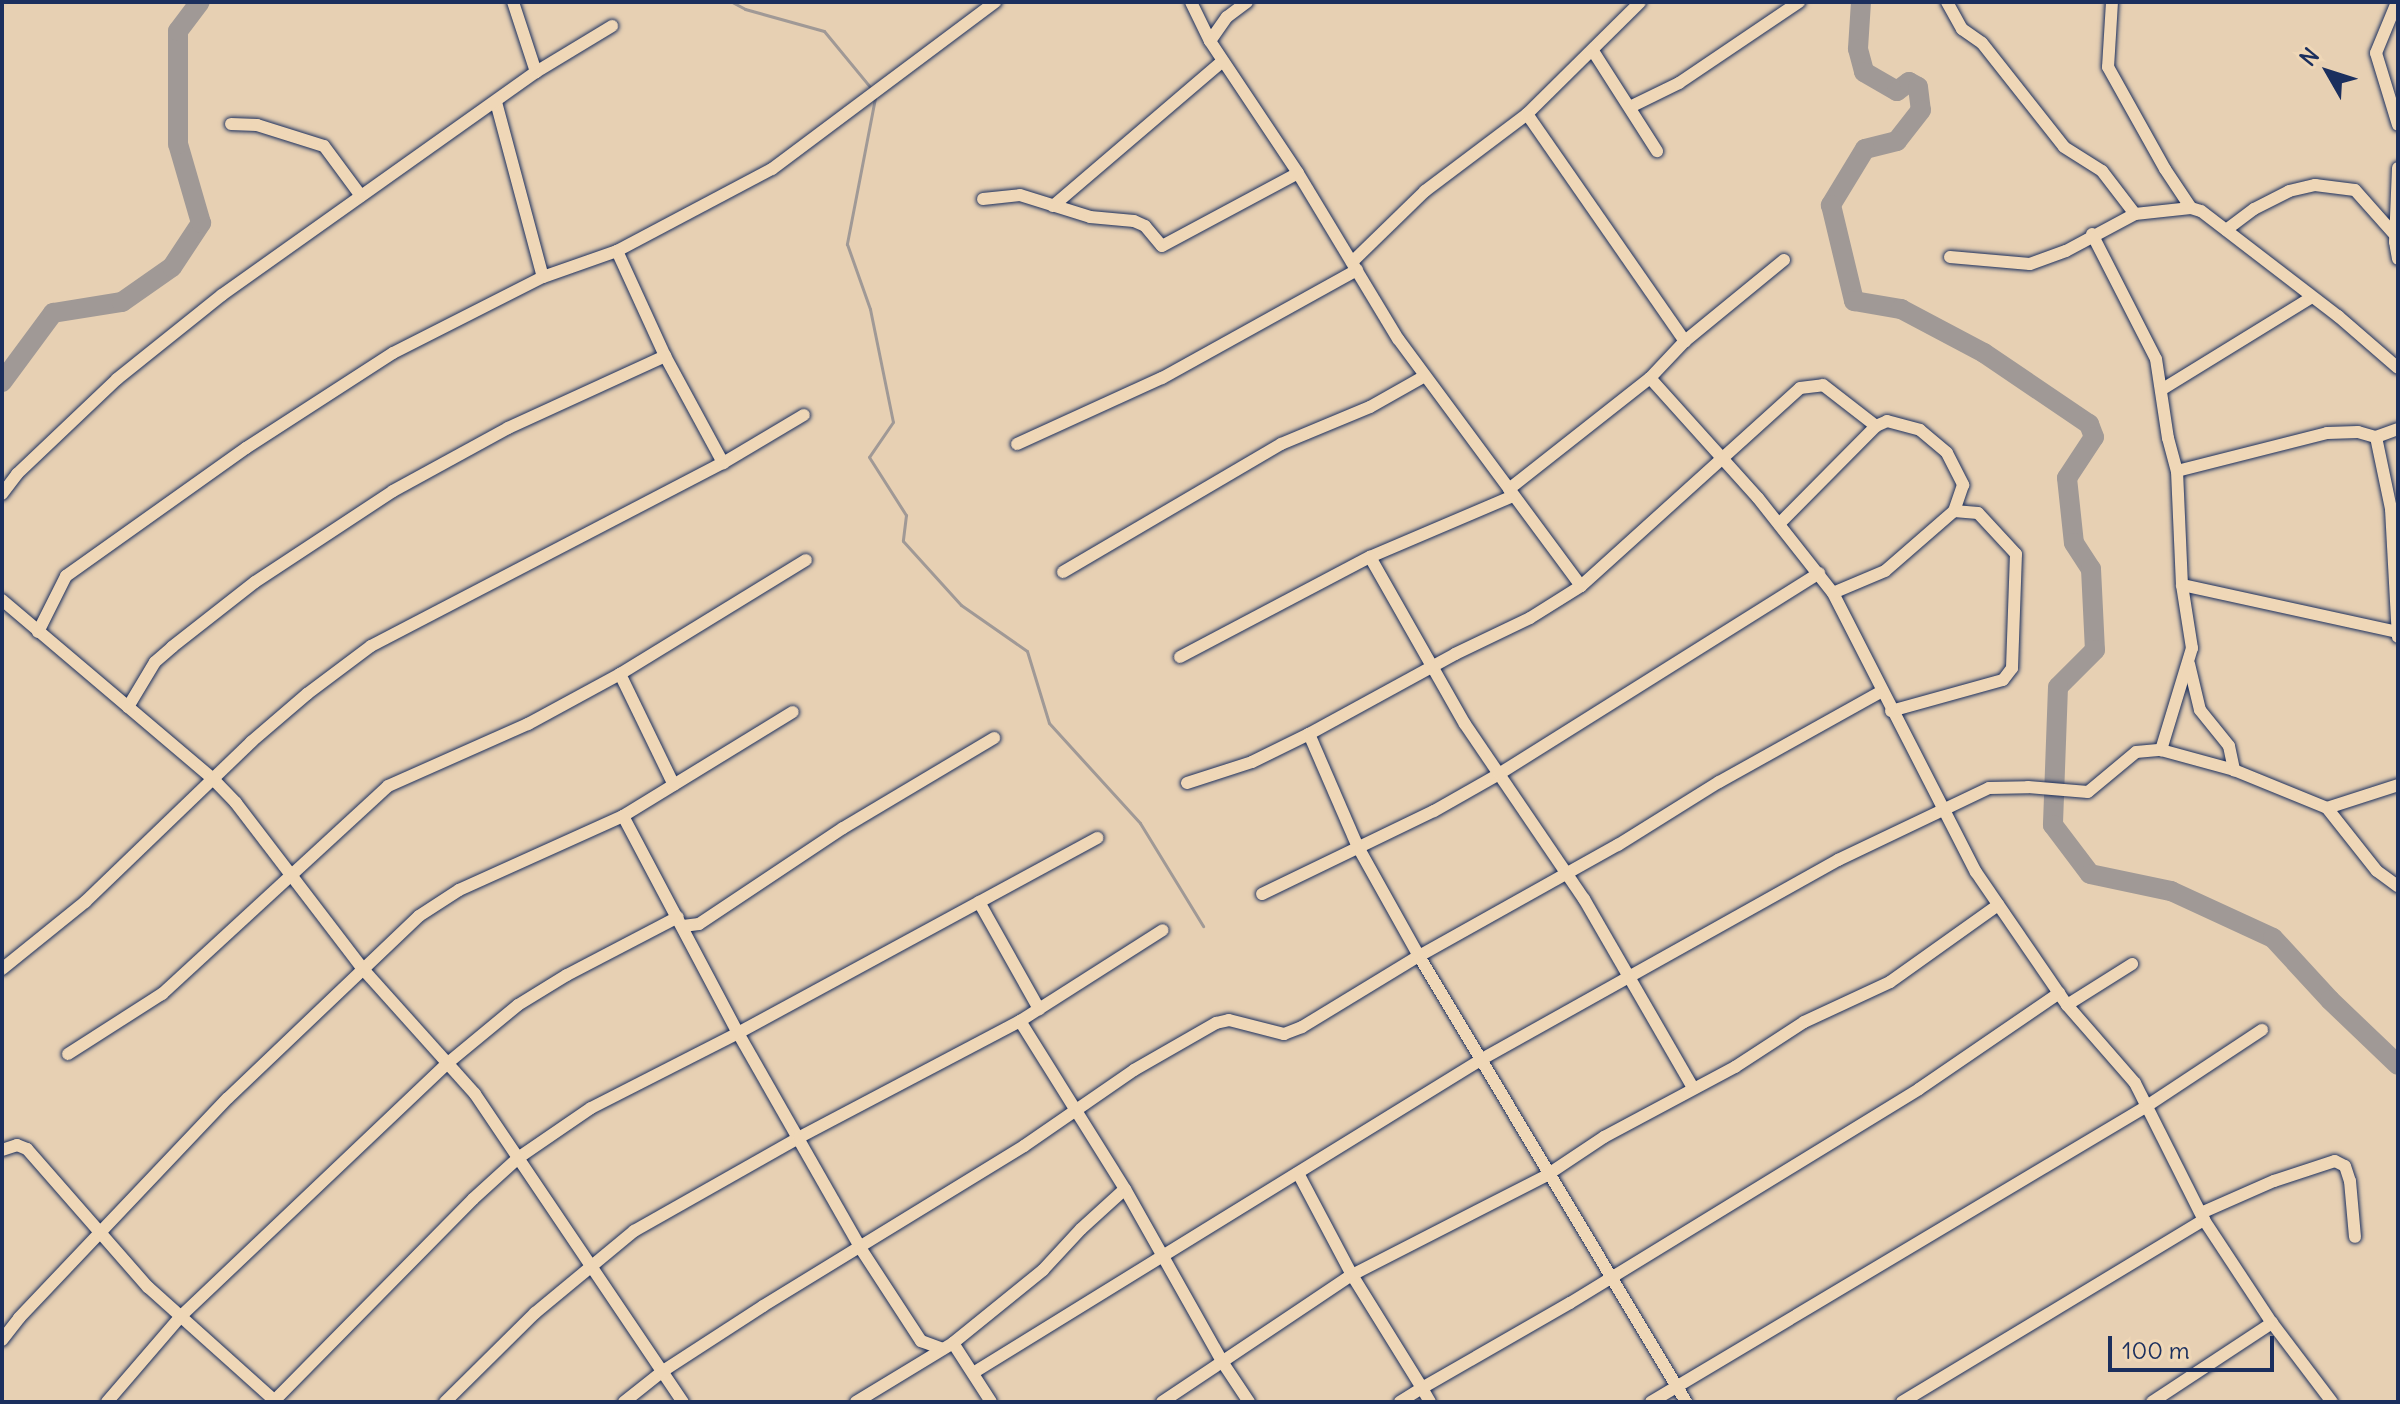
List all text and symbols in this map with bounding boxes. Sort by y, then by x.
north arrow [2288,32,2368,112]
text: N [2294,42,2325,72]
scale bar [2112,1320,2278,1370]
text: 100 m [2122,1335,2190,1365]

